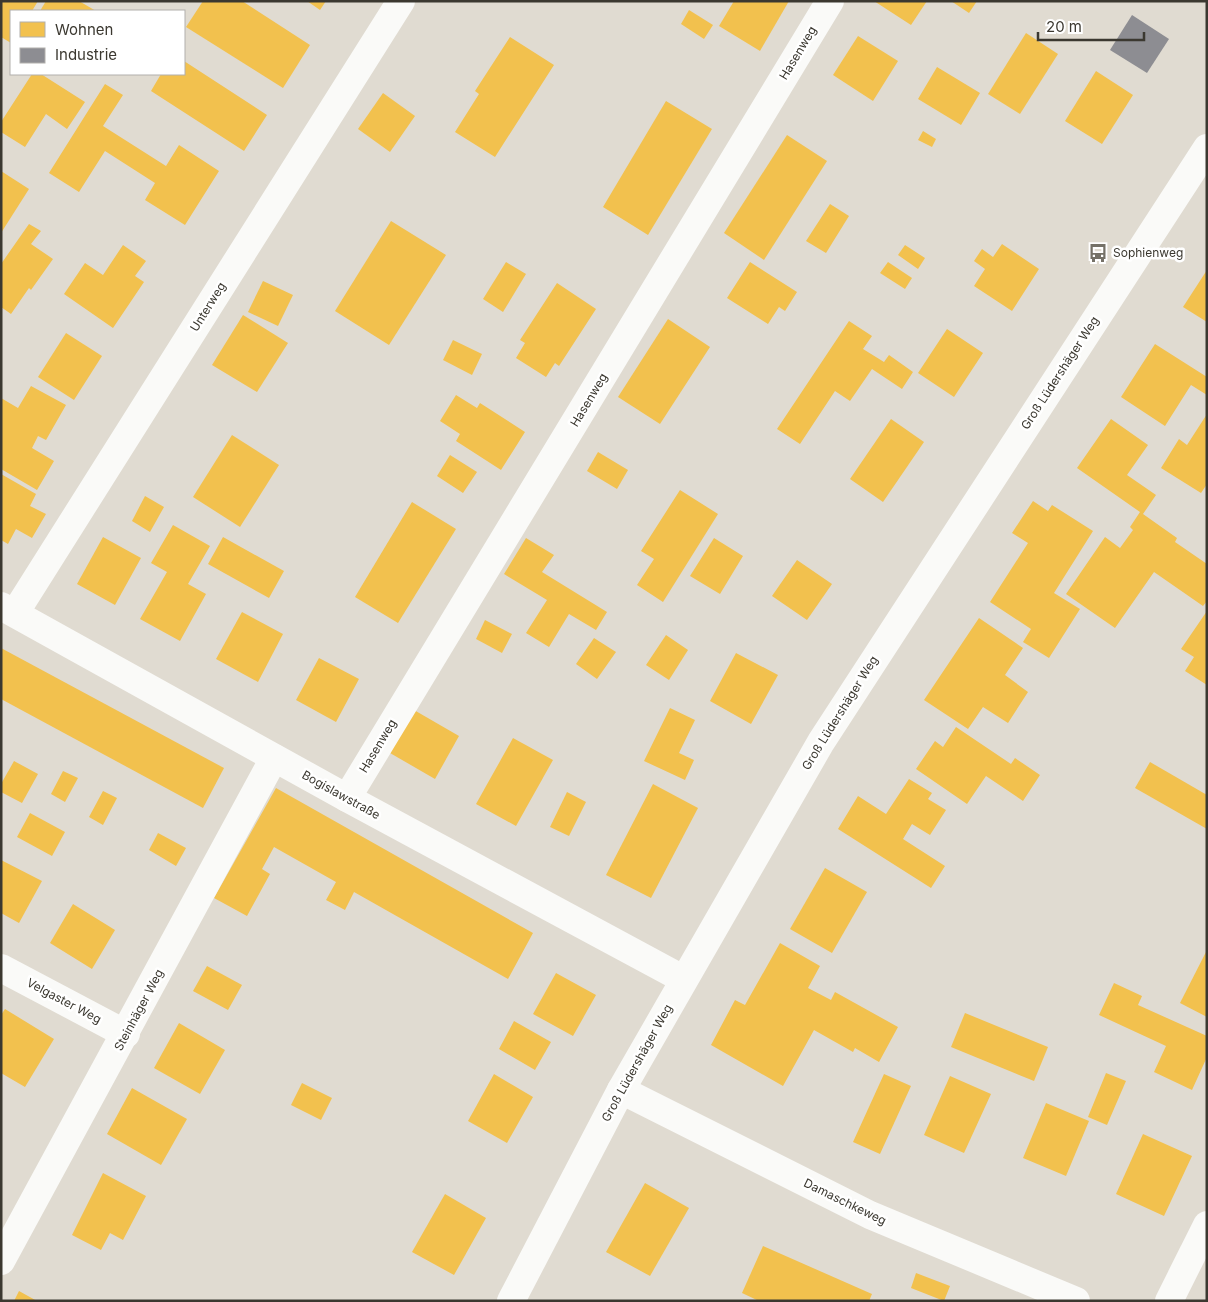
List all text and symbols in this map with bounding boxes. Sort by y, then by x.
legend [10,10,185,75]
scale bar [1038,10,1144,42]
text: 20 m [1046,17,1082,36]
text: Wohnen [55,20,113,39]
street label: Hasenweg [776,23,819,82]
text: Industrie [55,45,117,64]
bus stop icon: Sophienweg [1087,242,1109,264]
place label: Sophienweg [1113,245,1183,260]
street label: Unterweg [187,279,229,334]
street label: Groß Lüdershäger Weg [1017,313,1102,432]
street label: Hasenweg [567,370,610,429]
street label: Groß Lüdershäger Weg [798,653,881,773]
street label: Hasenweg [356,716,399,775]
street label: Bogislawstraße [300,767,383,822]
street label: Steinhäger Weg [111,966,166,1053]
street label: Velgaster Weg [24,975,104,1026]
street label: Groß Lüdershäger Weg [598,1001,675,1124]
street label: Damaschkeweg [801,1175,889,1228]

